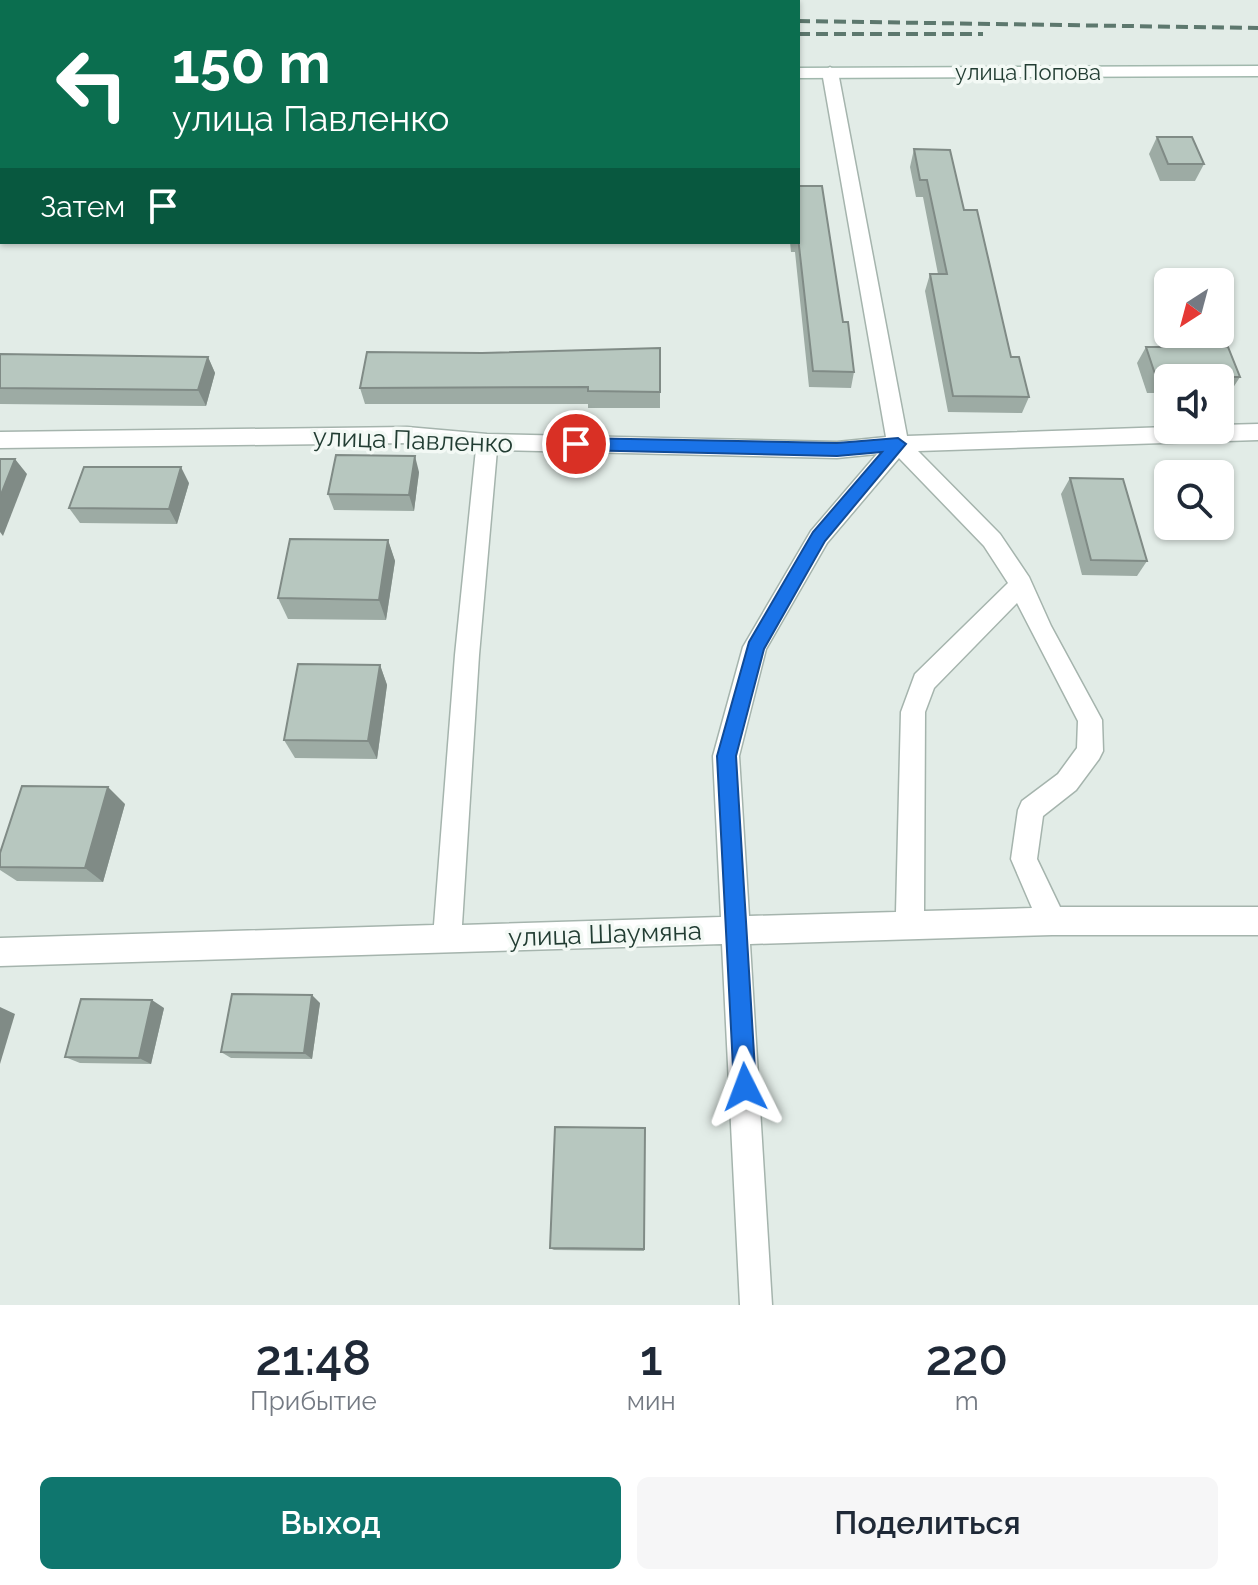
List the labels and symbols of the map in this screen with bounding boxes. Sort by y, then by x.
street label: улица Попова [955,59,1101,85]
north arrow [1154,268,1234,348]
pin [542,410,610,478]
street label: улица Павленко [312,422,514,458]
street label: улица Шаумяна [508,916,702,952]
position arrow [703,1045,787,1129]

